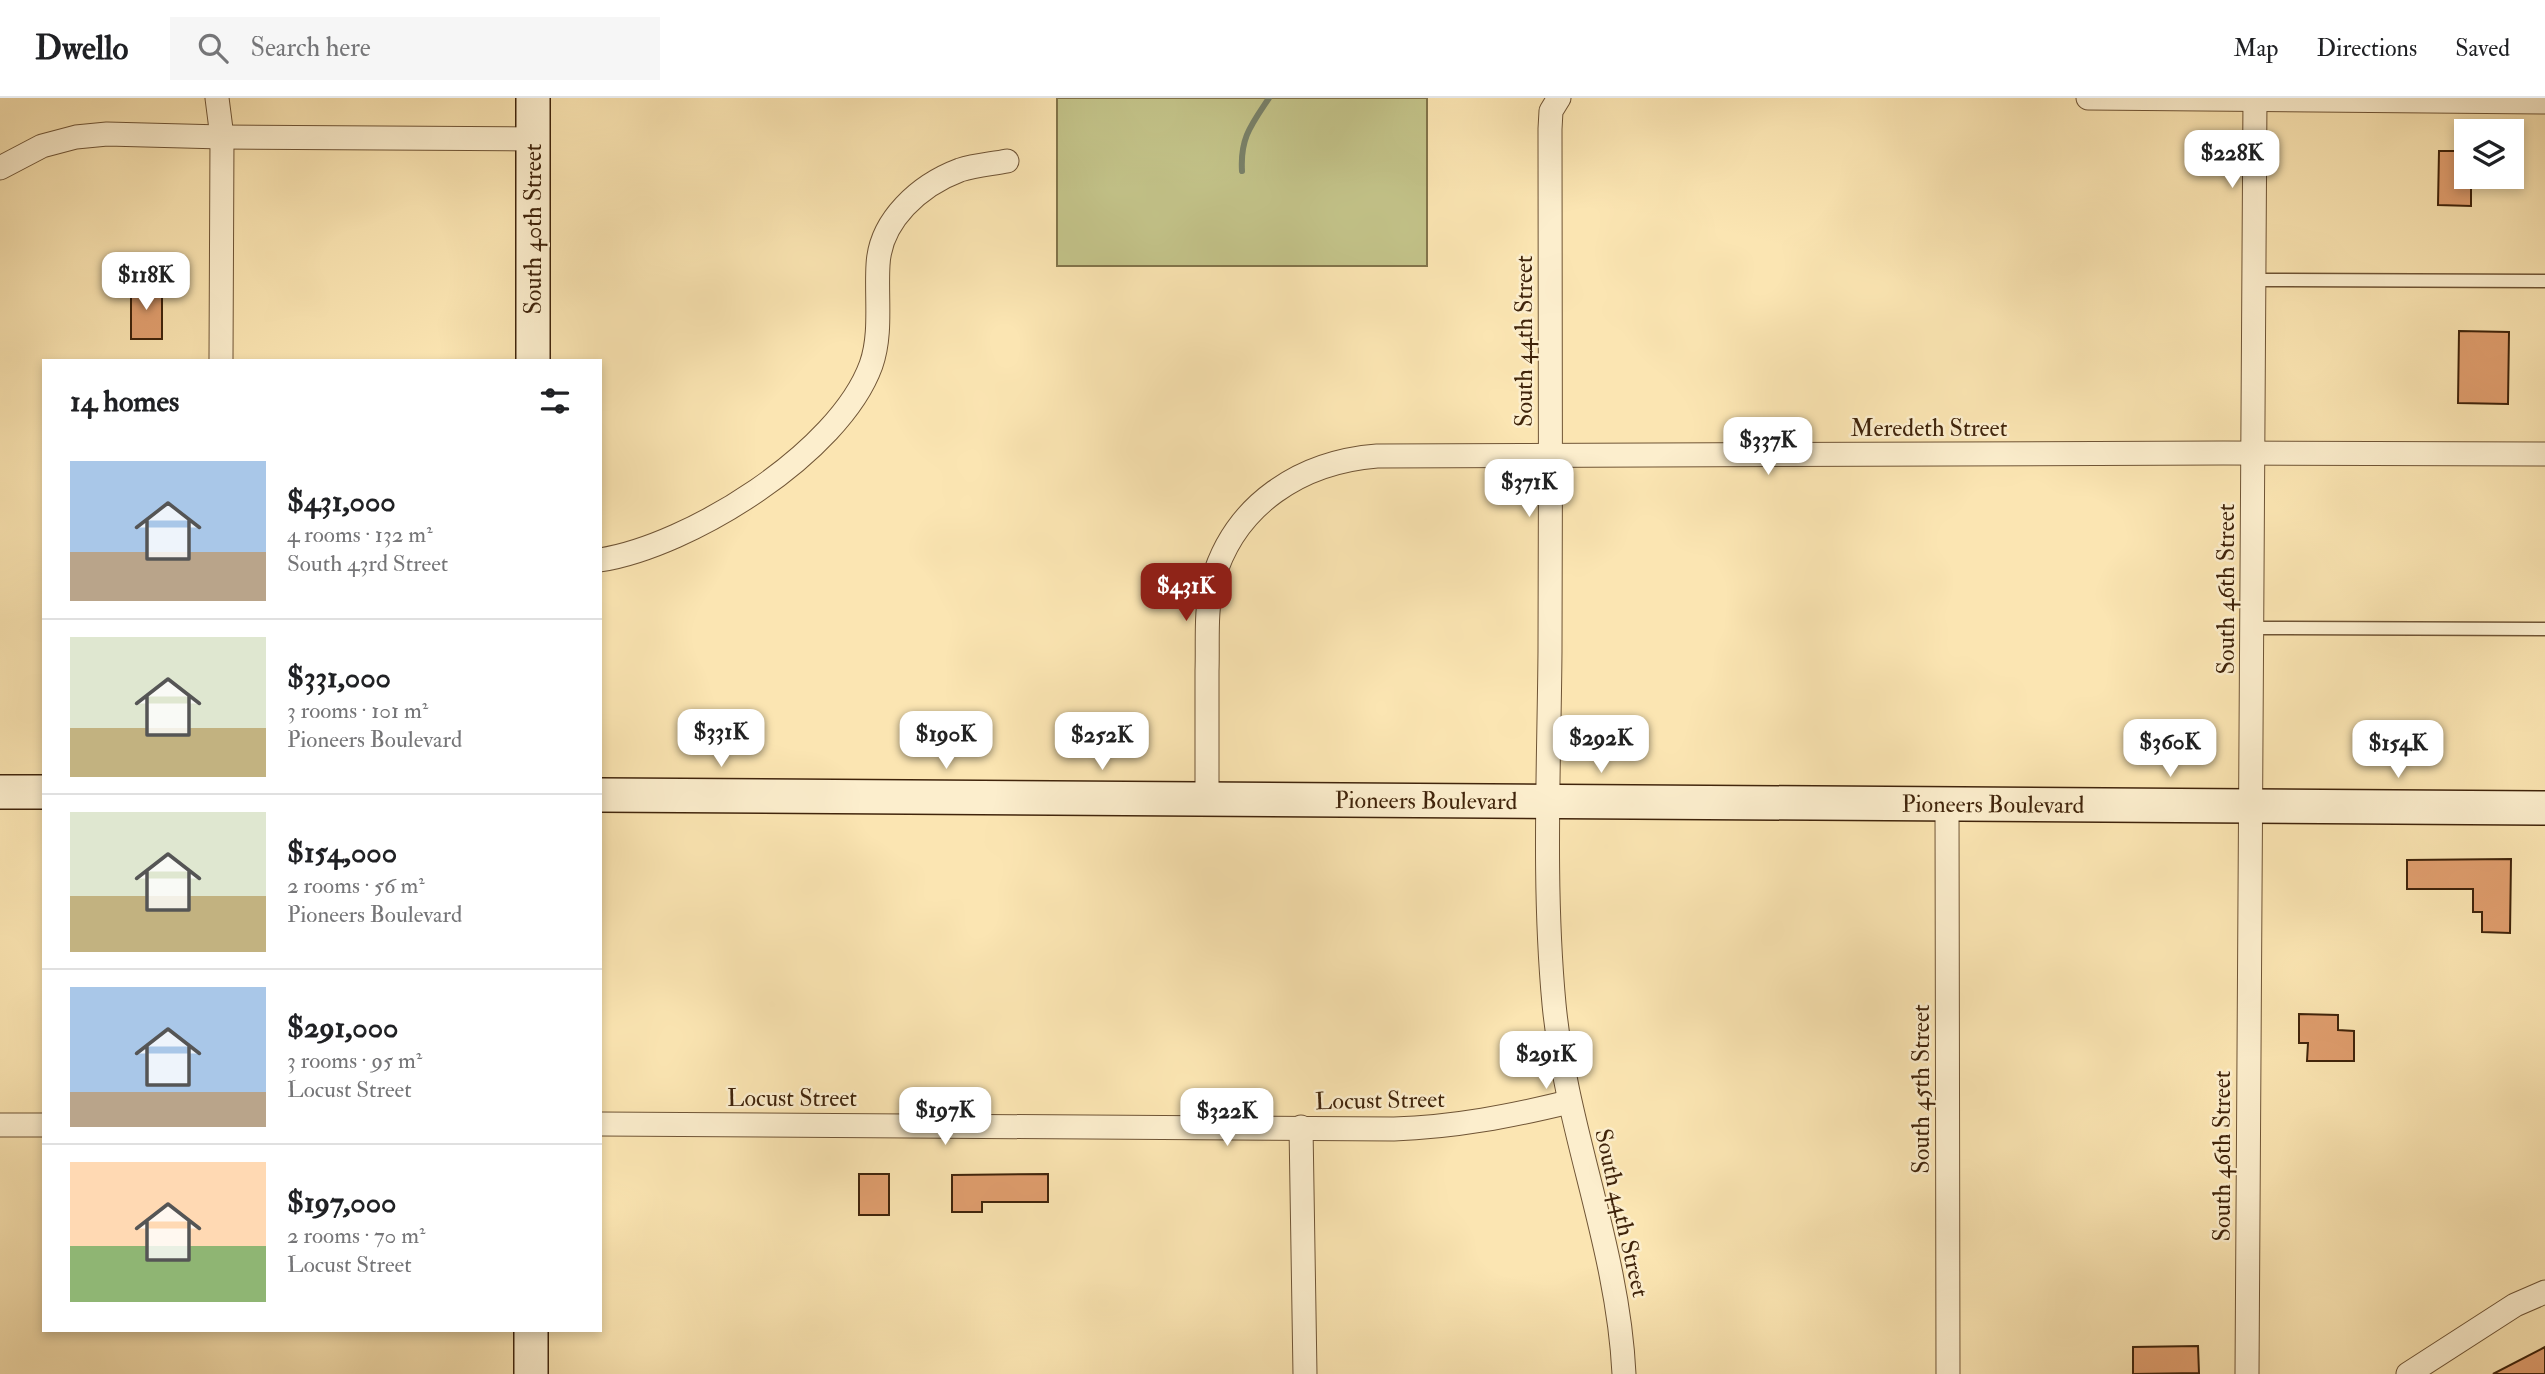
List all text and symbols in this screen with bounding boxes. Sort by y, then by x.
search box [170,17,660,80]
text: Dwello [35,28,128,69]
icon: search [194,29,232,67]
text: Search here [250,32,371,64]
text: Map [2233,33,2278,64]
text: Directions [2316,33,2417,64]
text: Saved [2455,33,2510,64]
map controls [2454,119,2524,189]
button: layers [2454,119,2524,189]
pin: $228K [2183,130,2281,190]
text: $228K [2200,138,2264,167]
street label: South 40th Street [518,143,549,315]
pin: $118K [97,252,195,312]
street label: South 44th Street [1509,255,1540,427]
text: $118K [118,260,174,289]
icon: filters [536,382,574,420]
text: 14 homes [70,383,179,420]
street label: Meredeth Street [1851,413,2008,444]
pin: $337K [1719,418,1817,477]
text: $337K [1739,425,1797,454]
pin: $371K [1480,460,1578,519]
text: $371K [1501,467,1557,496]
text: $431,000 [287,483,396,520]
icon: home [126,489,210,573]
street label: South 46th Street [2211,503,2242,674]
text: 4 rooms · 132 m² [287,520,433,549]
text: South 43rd Street [287,549,448,578]
pin: $431K [1137,564,1235,623]
text: $431K [1157,571,1215,600]
text: $331,000 [287,659,391,696]
icon: home [126,665,210,749]
text: 3 rooms · 101 m² [287,696,428,725]
pin: $331K [672,710,770,769]
pin: $190K [897,712,995,771]
pin: $252K [1053,712,1151,772]
pin: $292K [1552,716,1650,775]
text: $331K [694,717,748,746]
text: $190K [916,719,976,748]
text: $252K [1071,720,1133,749]
pin: $360K [2121,720,2219,779]
pin: $154K [2349,720,2447,780]
text: $292K [1569,723,1633,752]
text: Pioneers Boulevard [287,725,462,754]
text: $360K [2139,727,2201,756]
text: $154K [2368,728,2428,757]
street label: Pioneers Boulevard [1334,785,1518,817]
street label: Pioneers Boulevard [1901,789,2085,821]
text: $154,000 [287,834,397,871]
icon: home [126,840,210,924]
text: 2 rooms · 56 m² [287,871,425,900]
text: Pioneers Boulevard [287,900,462,929]
street label: South 45th Street [1906,1004,1937,1174]
text: $291,000 [287,1009,398,1046]
icon: home [126,1015,210,1099]
pin: $291K [1497,1032,1595,1091]
text: $291K [1516,1039,1576,1068]
text: 3 rooms · 95 m² [287,1046,422,1075]
street label: South 46th Street [2207,1070,2238,1241]
text: Locust Street [287,1075,412,1104]
street label: Locust Street [727,1083,857,1114]
street label: Locust Street [1315,1084,1446,1117]
pin: $197K [896,1088,994,1147]
pin: $322K [1178,1088,1276,1148]
text: $197K [915,1095,975,1124]
text: $322K [1196,1096,1258,1125]
street label: South 44th Street [1587,1126,1656,1301]
text: $197,000 [287,1184,396,1221]
icon: home [126,1190,210,1274]
text: 2 rooms · 70 m² [287,1221,426,1250]
text: Locust Street [287,1250,412,1279]

